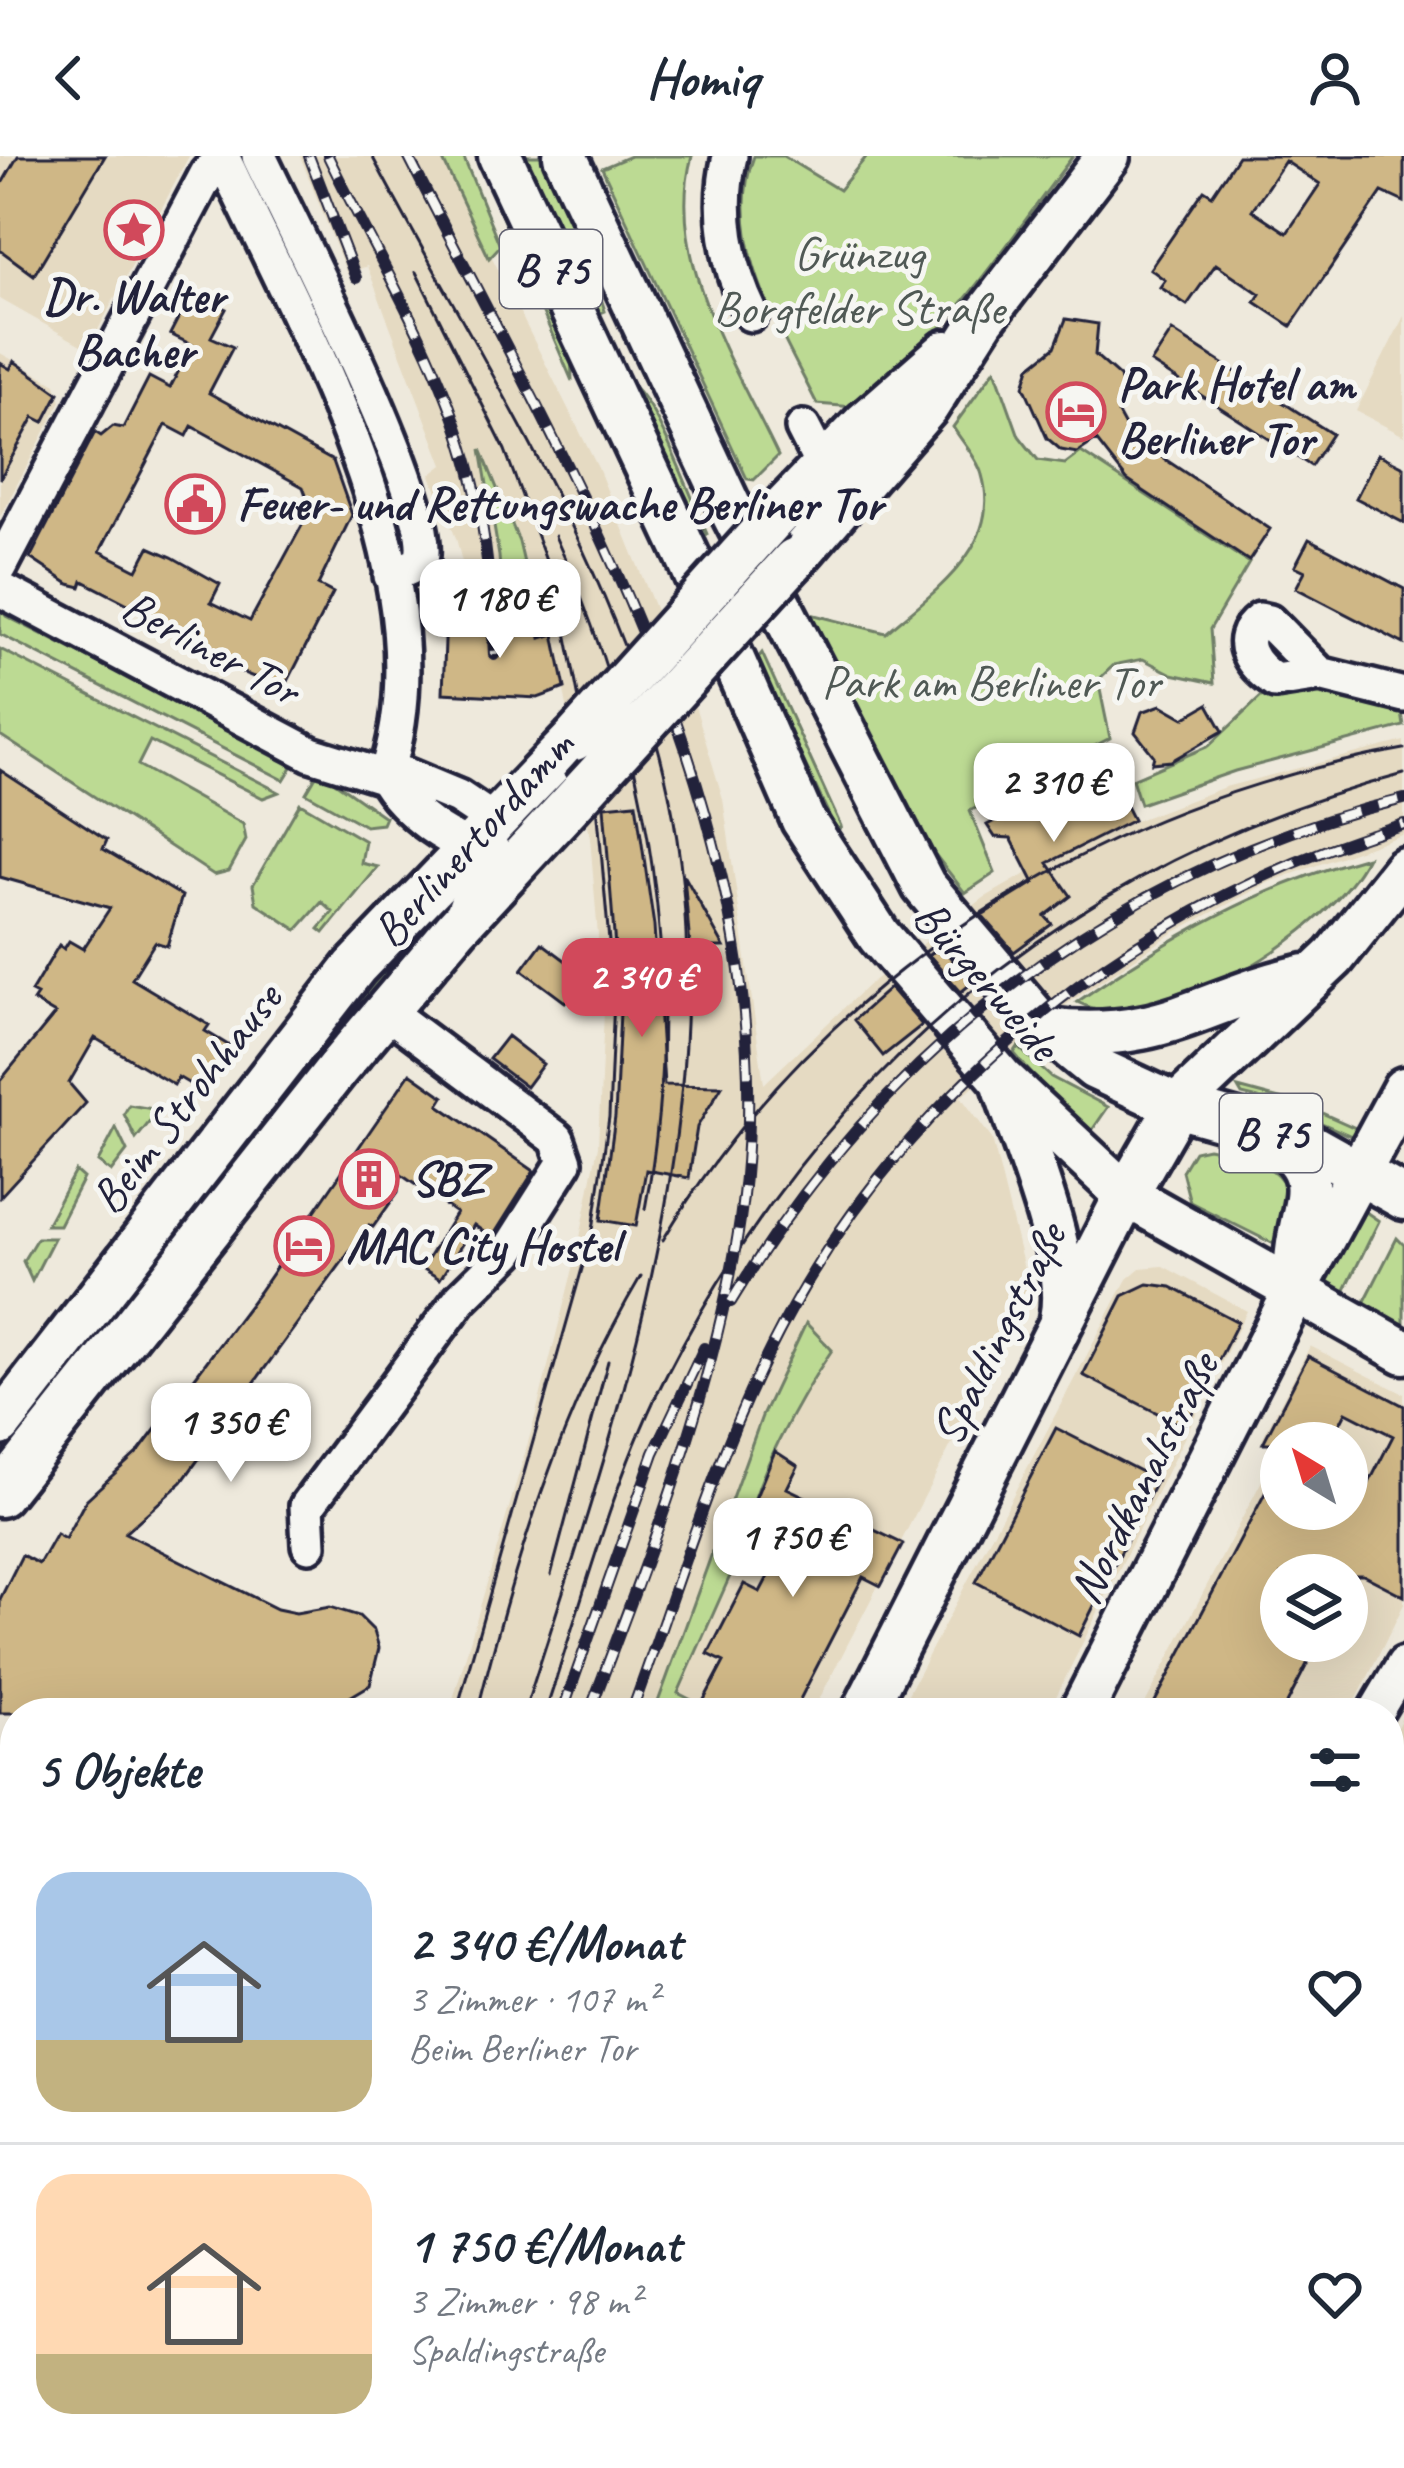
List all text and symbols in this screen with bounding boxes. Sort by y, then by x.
text: Homiq [646,44,758,112]
icon: back [36,45,102,111]
icon: person [1302,45,1368,111]
place icon: Dr. Walter Bacher [103,199,165,261]
park label: Grünzug Borgfelder Straße [714,223,1008,338]
road number: B 75 [500,230,602,308]
place label: Dr. Walter Bacher [44,266,229,381]
place label: Park Hotel am Berliner Tor [1118,354,1357,469]
hotel icon: Park Hotel am Berliner Tor [1045,381,1107,443]
public building icon: Feuer- und Rettungswache Berliner Tor [164,473,226,535]
place label: Feuer- und Rettungswache Berliner Tor [237,474,887,534]
pin: 1 180 € [389,559,611,661]
text: 1 180 € [447,573,553,622]
street label: Berliner Tor [112,576,314,722]
park label: Park am Berliner Tor [822,652,1164,712]
street label: Berlinertordamm [359,715,588,960]
pin: 2 310 € [943,743,1165,845]
text: 2 310 € [1001,757,1107,806]
street label: Bürgerweide [901,887,1075,1075]
pin: 2 340 € [531,938,753,1040]
text: 2 340 € [589,952,695,1001]
street label: Beim Strohhause [77,968,297,1225]
road number: B 75 [1220,1094,1322,1172]
building icon: SBZ [338,1148,400,1210]
place label: SBZ [411,1149,493,1209]
street label: Spaldingstraße [917,1210,1081,1455]
hotel icon: MAC City Hostel [273,1215,335,1277]
place label: MAC City Hostel [346,1216,627,1276]
street label: Nordkanalstraße [1054,1340,1233,1613]
pin: 1 350 € [120,1383,342,1485]
text: 1 350 € [178,1397,284,1446]
north arrow [1260,1422,1368,1530]
map controls [1260,1422,1368,1662]
pin: 1 750 € [682,1498,904,1600]
text: 1 750 € [740,1512,846,1561]
button: layers [1260,1554,1368,1662]
icon: filters [1302,1737,1368,1803]
text: 5 Objekte [36,1738,200,1802]
text: 2 340 €/Monat [408,1911,681,1975]
icon: home [132,1920,276,2064]
icon: heart [1302,1959,1368,2025]
text: 3 Zimmer · 107 m² [408,1975,658,2024]
text: Beim Berliner Tor [408,2024,636,2073]
text: 1 750 €/Monat [408,2213,680,2277]
icon: home [132,2222,276,2366]
icon: heart [1302,2261,1368,2327]
text: 3 Zimmer · 98 m² [408,2277,640,2326]
text: Spaldingstraße [408,2326,604,2375]

